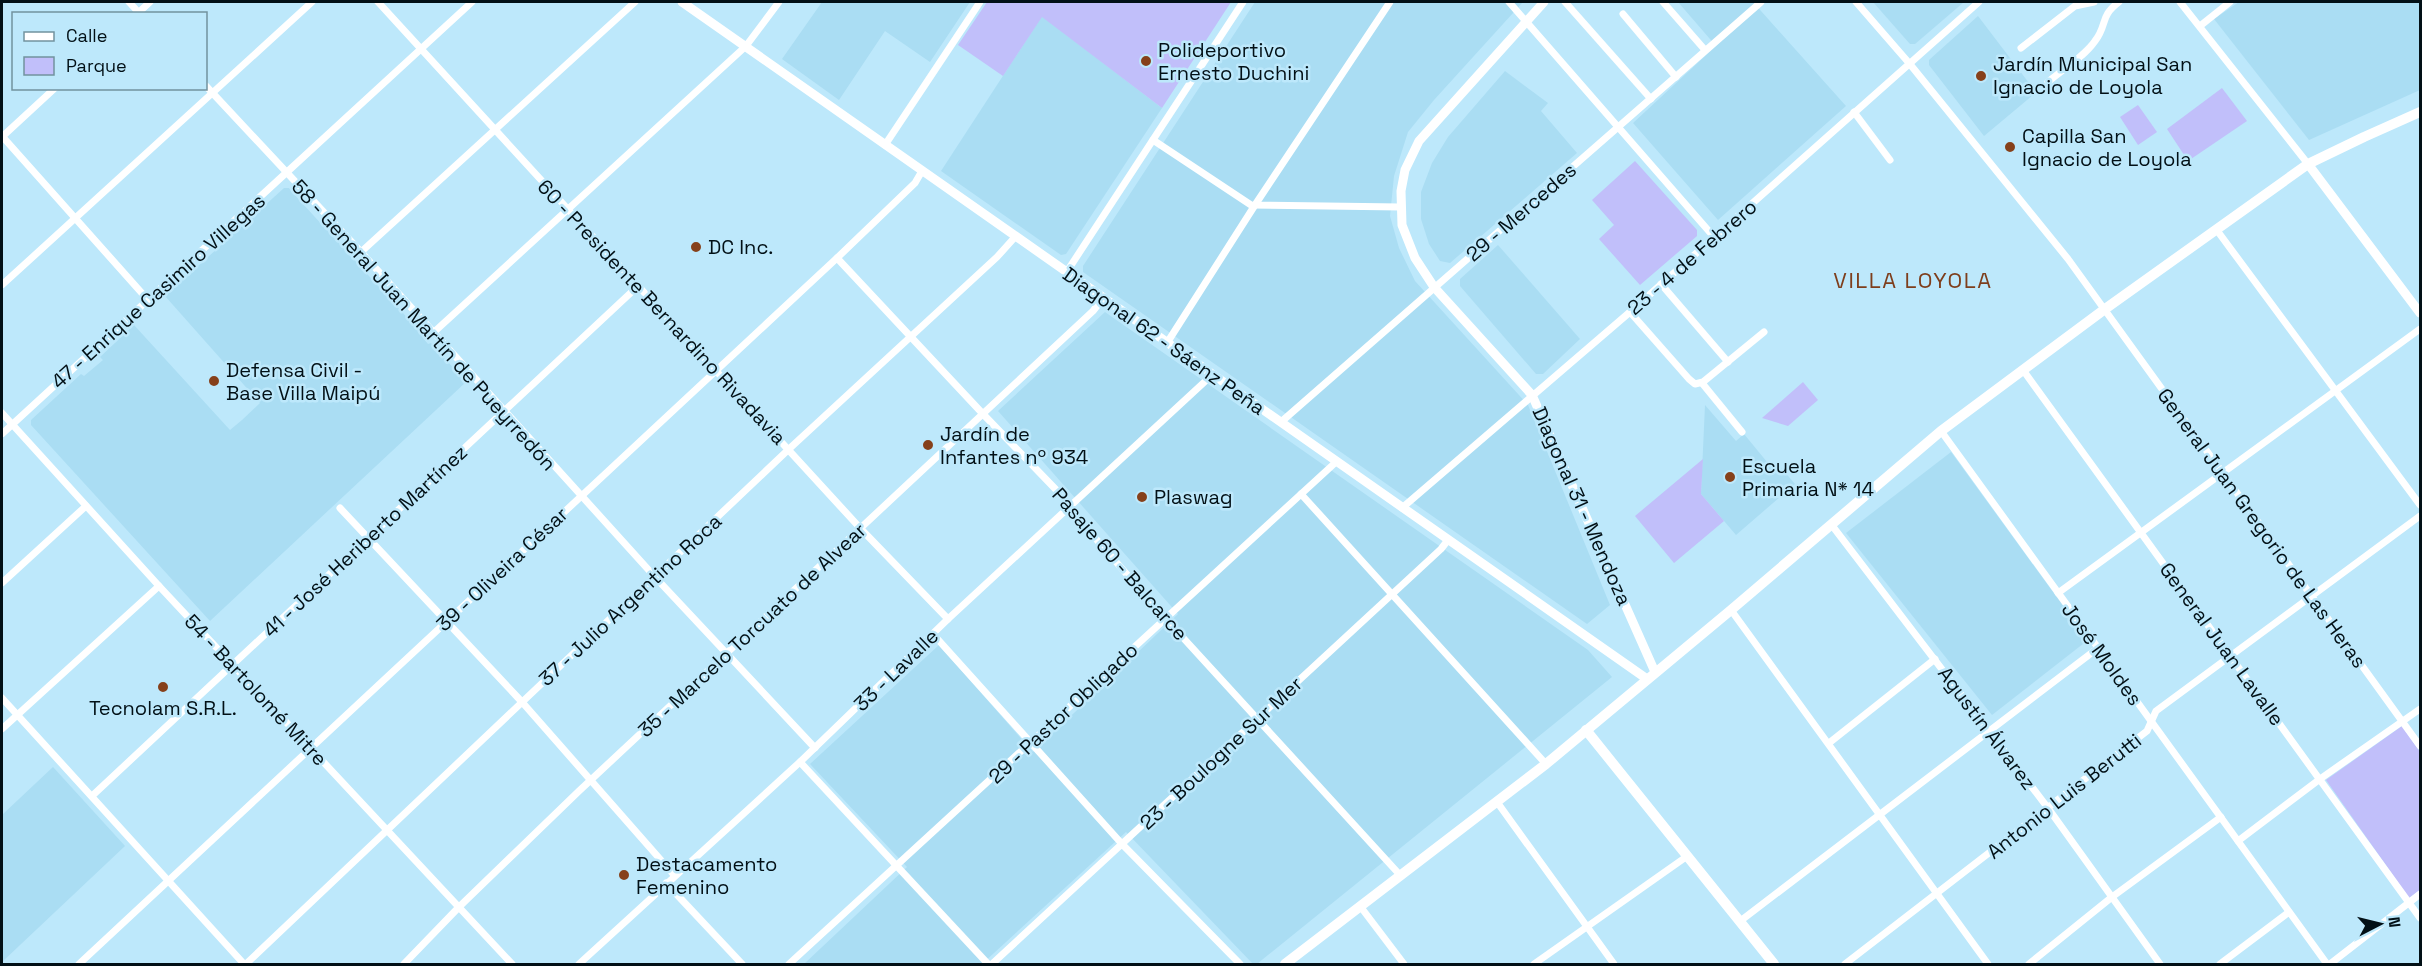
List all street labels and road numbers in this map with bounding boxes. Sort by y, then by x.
street label: 29 - Mercedes [1460,157,1582,267]
street label: 58 - General Juan Martín de Pueyrredón [286,174,562,476]
street label: 60 - Presidente Bernardino Rivadavia [532,174,792,450]
street label: 47 - Enrique Casimiro Villegas [45,188,271,394]
street label: 23 - 4 de Febrero [1622,193,1762,321]
street label: Diagonal 62 - Sáenz Peña [1058,261,1270,421]
street label: General Juan Gregorio de Las Heras [2152,383,2372,673]
street label: Diagonal 31 - Mendoza [1526,403,1638,609]
street label: 41 - José Heriberto Martínez [257,439,473,643]
street label: Pasaje 60 - Balcarce [1046,482,1194,646]
street label: 39 - Oliveira César [431,501,573,637]
street label: 37 - Julio Argentino Roca [533,508,727,692]
street label: 35 - Marcelo Torcuato de Alvear [632,517,872,743]
street label: General Juan Lavalle [2154,557,2290,731]
street label: José Moldes [2056,597,2148,711]
street label: 54 - Bartolomé Mitre [179,609,333,771]
street label: 33 - Lavalle [848,623,944,717]
street label: 29 - Pastor Obligado [983,637,1143,789]
street label: Agustín Álvarez [1932,661,2042,795]
street label: 23 - Boulogne Sur Mer [1134,671,1308,835]
street label: Antonio Luis Berutti [1981,727,2147,865]

